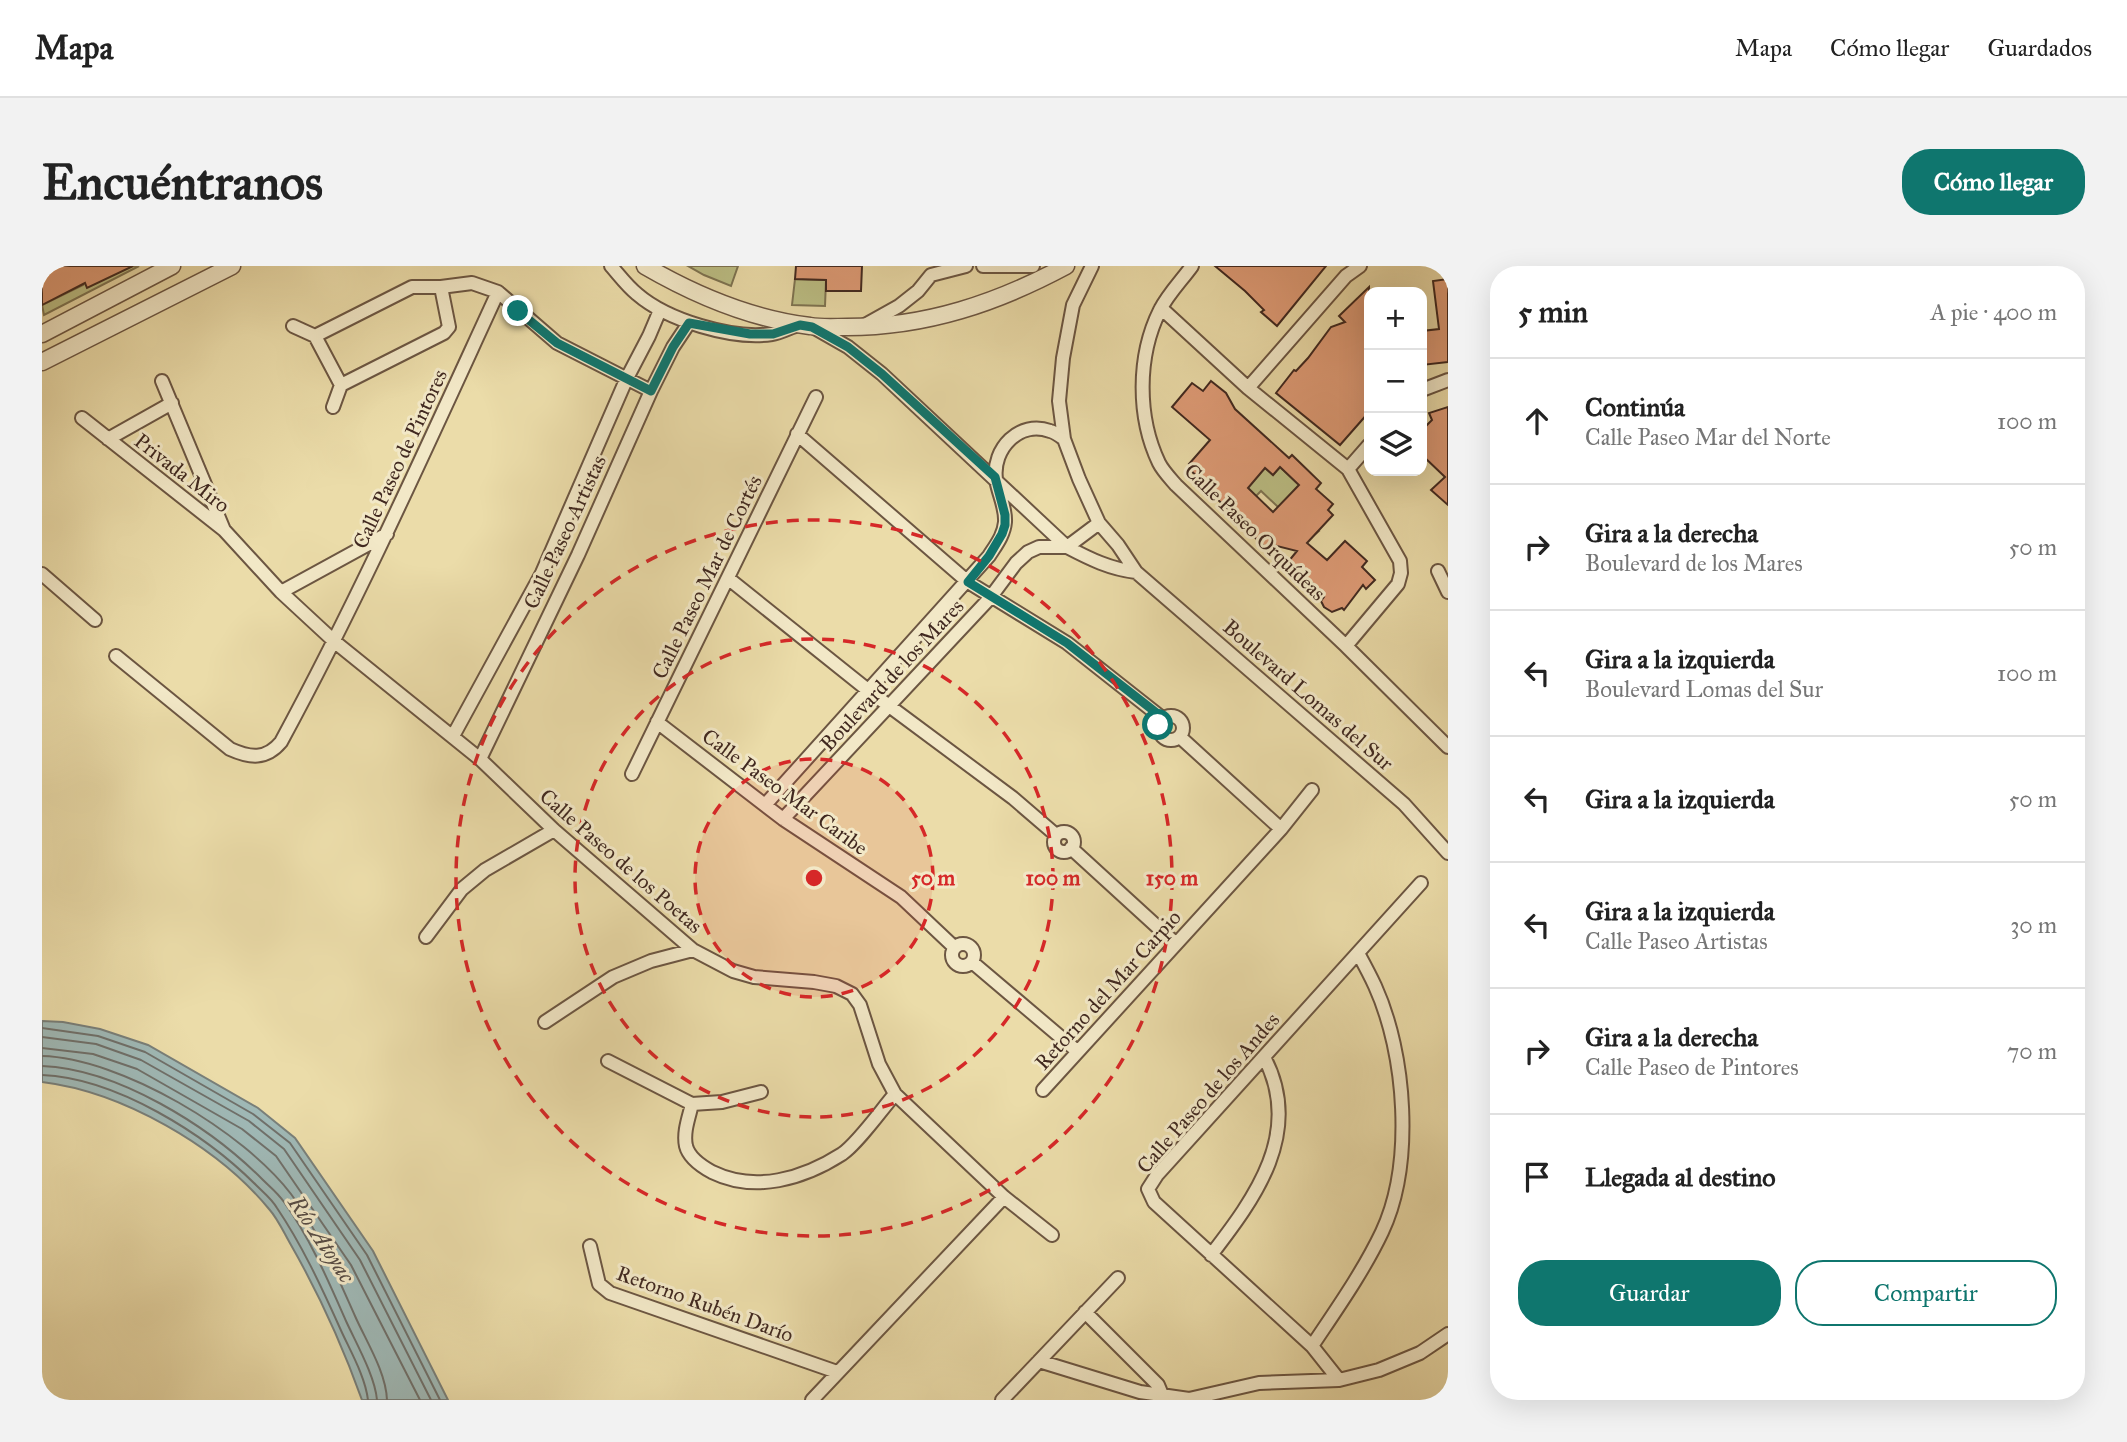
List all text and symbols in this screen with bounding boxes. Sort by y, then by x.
text: Mapa [35,28,113,68]
text: Mapa [1735,33,1792,63]
text: Cómo llegar [1830,33,1949,63]
text: Guardados [1987,33,2092,63]
button: Cómo llegar [1902,149,2085,215]
text: Encuéntranos [42,153,323,212]
map controls [1364,287,1427,476]
button: + [1364,287,1427,350]
text: 5 min [1518,294,1588,330]
route end [502,295,533,326]
text: A pie · 400 m [1930,298,2057,326]
button: − [1364,350,1427,413]
street label: Calle Paseo de Pintores [347,365,453,553]
text: Continúa [1585,391,1685,423]
icon: ahead [1518,402,1556,440]
text: 100 m [1997,407,2057,435]
button: layers [1364,413,1427,476]
text: Calle Paseo Mar del Norte [1585,423,1831,451]
street label: Privada Miro [129,428,235,519]
street label: Calle Paseo Artistas [518,451,612,613]
street label: Calle Paseo Orquídeas [1179,458,1331,606]
street label: Calle Paseo Mar de Cortés [646,471,768,683]
text: Gira a la derecha [1585,517,1758,549]
icon: right [1518,528,1556,566]
text: 50 m [2009,533,2057,561]
text: Boulevard de los Mares [1585,549,1803,577]
street label: Boulevard de los Mares [815,593,969,757]
street label: Boulevard Lomas del Sur [1217,614,1399,776]
text: Gira a la izquierda [1585,643,1775,675]
icon: left [1518,654,1556,692]
text: 100 m [1997,659,2057,687]
text: Boulevard Lomas del Sur [1585,675,1823,703]
route start [1142,709,1173,740]
street label: Calle Paseo Mar Caribe [697,723,873,861]
icon: left [1518,780,1556,818]
street label: Calle Paseo de los Poetas [534,783,708,939]
text: Gira a la izquierda [1585,783,1775,815]
text: 50 m [2009,785,2057,813]
text: 50 m [911,865,955,891]
text: 100 m [1026,865,1081,891]
text: 150 m [1146,865,1198,891]
centre of rings [802,866,826,890]
text: Gira a la izquierda [1585,895,1775,927]
street label: Retorno del Mar Carpio [1029,904,1187,1075]
icon: left [1518,906,1556,944]
text: 30 m [2010,911,2057,939]
text: Calle Paseo Artistas [1585,927,1768,955]
street label: Calle Paseo de los Andes [1131,1007,1285,1179]
text: Gira a la derecha [1585,1021,1758,1053]
icon: right [1518,1032,1556,1070]
text: 70 m [2007,1037,2057,1065]
text: Calle Paseo de Pintores [1585,1053,1799,1081]
icon: arrive [1518,1158,1556,1196]
text: Llegada al destino [1585,1161,1776,1193]
water label: Río Atoyac [282,1189,362,1288]
street label: Retorno Rubén Darío [613,1260,797,1348]
button: Guardar [1518,1260,1781,1326]
button: Compartir [1795,1260,2057,1326]

